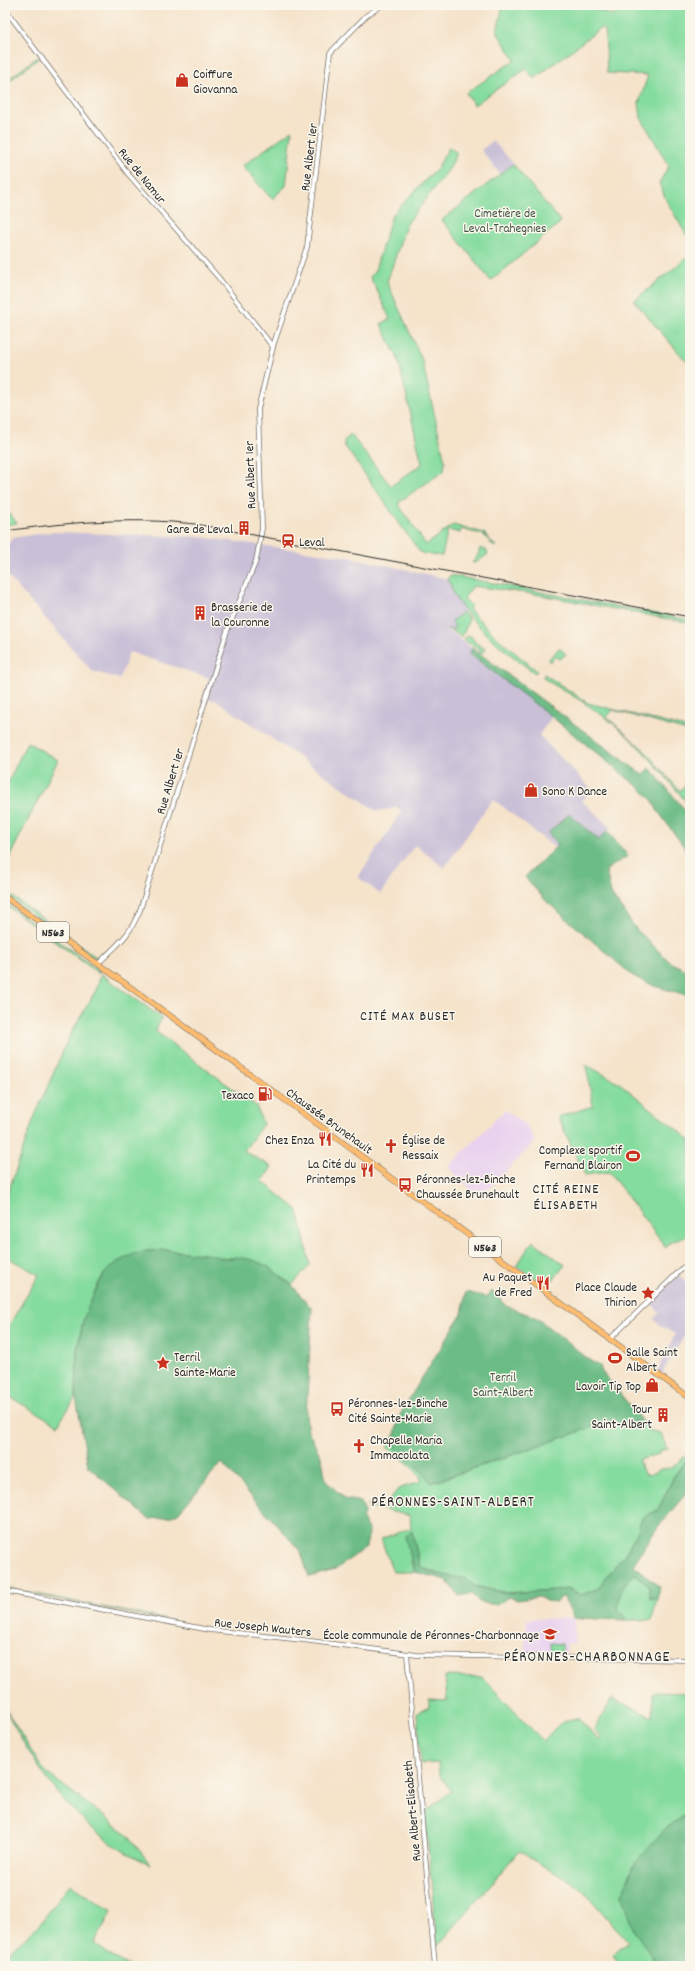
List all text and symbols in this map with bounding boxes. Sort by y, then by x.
place label: Coiffure Giovanna [193,66,238,100]
shop icon: Coiffure Giovanna [174,72,190,88]
street label: Rue Albert 1er [297,122,324,192]
street label: Rue de Namur [112,144,170,209]
park label: Cimetière de Leval-Trahegnies [463,205,547,239]
street label: Rue Albert 1er [241,440,262,509]
building icon: Gare de Leval [236,520,252,536]
place label: Gare de Leval [166,521,233,540]
station icon: Leval [280,533,296,549]
place label: Leval [299,534,325,553]
place label: Brasserie de la Couronne [211,599,273,633]
building icon: Brasserie de la Couronne [192,605,208,621]
street label: Rue Albert 1er [152,746,190,817]
shop icon: Sono K Dance [523,782,539,798]
place label: Sono K Dance [542,783,607,802]
road number: N563 [37,922,69,942]
district label: CITÉ MAX BUSET [360,1007,456,1027]
street label: Chaussée Brunehault [281,1084,376,1160]
fuel station icon: Texaco [257,1086,273,1102]
place label: Texaco [221,1087,254,1106]
restaurant icon: Chez Enza [317,1131,333,1147]
place label: Chez Enza [265,1132,315,1151]
place label: Église de Ressaix [402,1132,445,1166]
church icon: Église de Ressaix [383,1138,399,1154]
place label: Complexe sportif Fernand Blairon [539,1142,622,1176]
sports icon: Complexe sportif Fernand Blairon [625,1148,641,1164]
place label: La Cité du Printemps [306,1156,356,1190]
restaurant icon: La Cité du Printemps [359,1162,375,1178]
place label: Péronnes-lez-Binche Chaussée Brunehault [416,1171,519,1205]
bus stop icon: Péronnes-lez-Binche Chaussée Brunehault [397,1177,413,1193]
district label: CITÉ REINE ÉLISABETH [532,1180,600,1216]
road number: N563 [469,1237,501,1257]
place label: Au Paquet de Fred [482,1269,532,1303]
restaurant icon: Au Paquet de Fred [535,1275,551,1291]
place label: Place Claude Thirion [575,1279,637,1313]
place icon: Place Claude Thirion [640,1285,656,1301]
place label: Salle Saint Albert [626,1344,678,1378]
place label: Terril Sainte-Marie [174,1349,236,1383]
sports icon: Salle Saint Albert [607,1350,623,1366]
place icon: Terril Sainte-Marie [155,1355,171,1371]
park label: Terril Saint-Albert [473,1369,534,1403]
shop icon: Lavoir Tip Top [644,1377,660,1393]
place label: Lavoir Tip Top [576,1378,641,1397]
place label: Péronnes-lez-Binche Cité Sainte-Marie [348,1395,448,1429]
bus stop icon: Péronnes-lez-Binche Cité Sainte-Marie [329,1401,345,1417]
place label: Tour Saint-Albert [591,1401,652,1435]
building icon: Tour Saint-Albert [655,1407,671,1423]
place label: Chapelle Maria Immacolata [370,1432,443,1466]
church icon: Chapelle Maria Immacolata [351,1438,367,1454]
district label: PÉRONNES-SAINT-ALBERT [371,1492,535,1514]
street label: Rue Joseph Wauters [213,1614,312,1643]
school or university icon: École communale de Péronnes-Charbonnage [542,1626,558,1642]
place label: École communale de Péronnes-Charbonnage [323,1627,539,1646]
district label: PÉRONNES-CHARBONNAGE [504,1647,670,1669]
street label: Rue Albert-Elisabeth [400,1759,427,1862]

